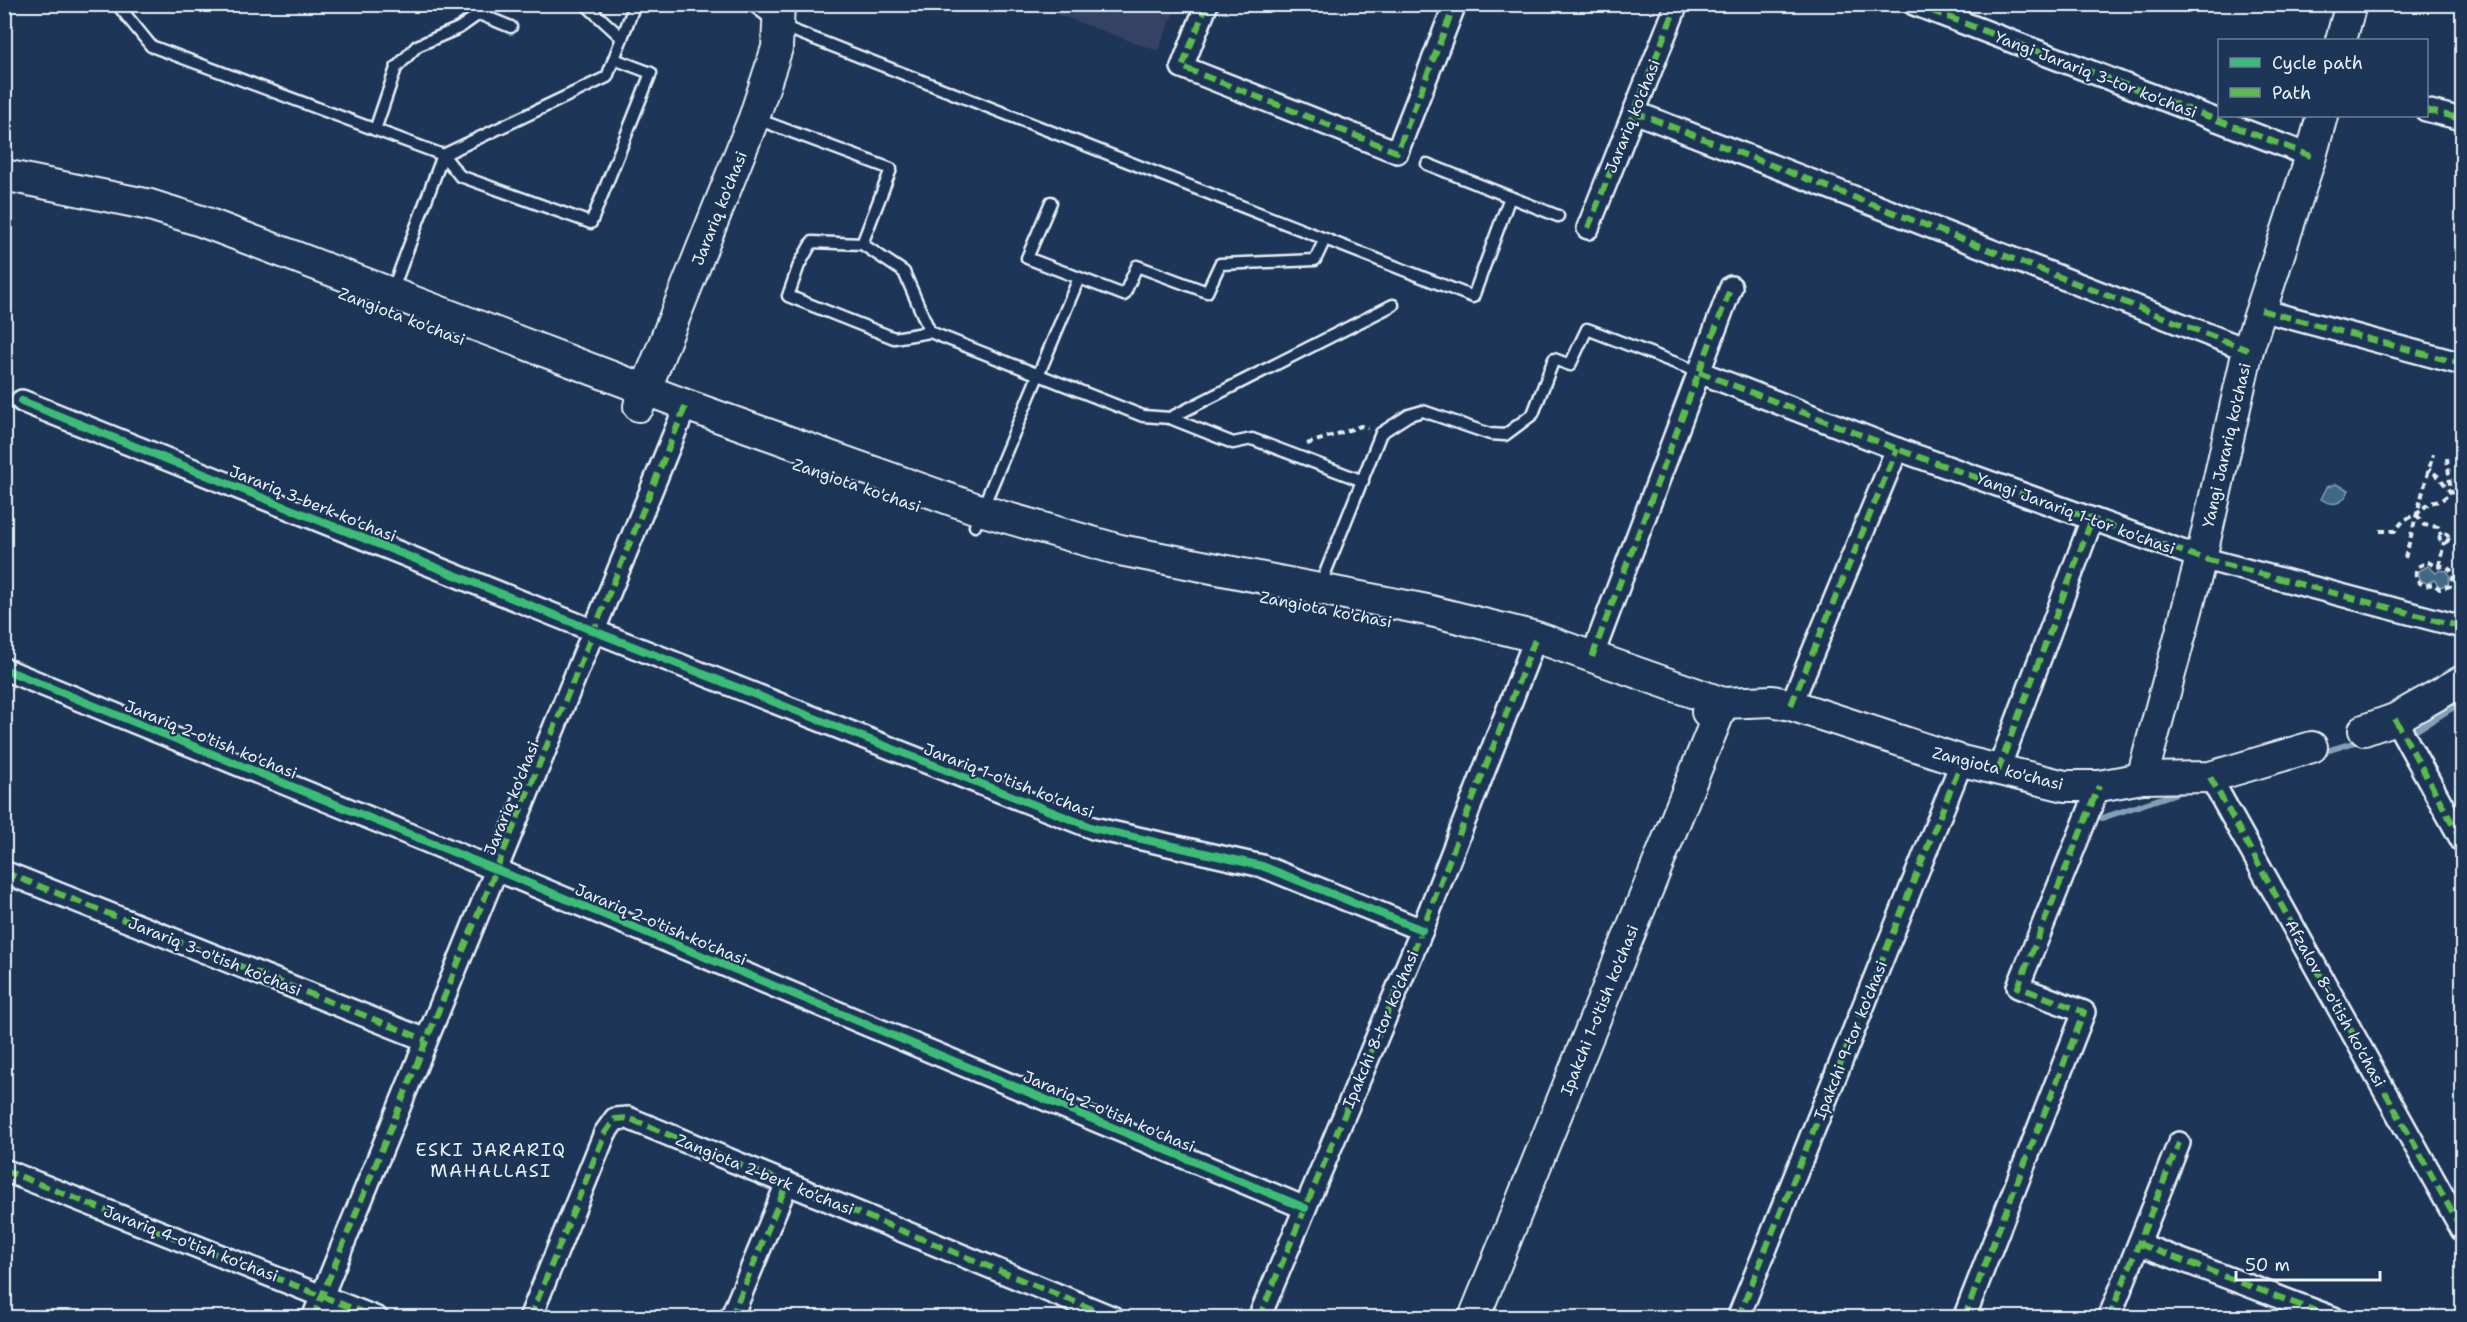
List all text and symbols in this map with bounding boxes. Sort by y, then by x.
street label: Yangi Jarariq 3-tor ko'chasi [1992,26,2200,123]
legend [2218,39,2428,117]
text: Cycle path [2272,51,2363,75]
street label: Jarariq ko'chasi [1600,56,1665,176]
text: Path [2272,81,2311,105]
street label: Jarariq ko'chasi [687,148,752,268]
street label: Zangiota ko'chasi [335,283,468,350]
street label: Yangi Jarariq ko'chasi [2197,361,2256,530]
street label: Zangiota ko'chasi [790,454,924,517]
street label: Jarariq 3-berk ko'chasi [226,460,399,547]
street label: Yangi Jarariq 1-tor ko'chasi [1973,468,2178,559]
street label: Zangiota ko'chasi [1258,586,1394,633]
street label: Jarariq 2-o'tish ko'chasi [121,695,300,784]
street label: Jarariq ko'chasi [479,738,544,858]
street label: Jarariq 1-o'tish ko'chasi [921,738,1097,823]
street label: Zangiota ko'chasi [1930,742,2066,795]
street label: Jarariq 2-o'tish ko'chasi [572,879,750,970]
street label: Jarariq 3-o'tish ko'chasi [125,912,305,1001]
street label: Afzalov 8-o'tish ko'chasi [2281,916,2390,1091]
street label: Ipakchi 1-o'tish ko'chasi [1556,922,1643,1099]
street label: Ipakchi 8-tor ko'chasi [1338,947,1423,1111]
street label: Ipakchi 9-tor ko'chasi [1809,958,1892,1123]
street label: Jarariq 2-o'tish ko'chasi [1020,1066,1198,1157]
street label: Zangiota 2-berk ko'chasi [673,1129,857,1220]
district label: ESKI JARARIQ MAHALLASI [416,1138,566,1183]
street label: Jarariq 4-o'tish ko'chasi [100,1200,281,1287]
scale bar [2236,1244,2380,1282]
text: 50 m [2245,1253,2290,1277]

